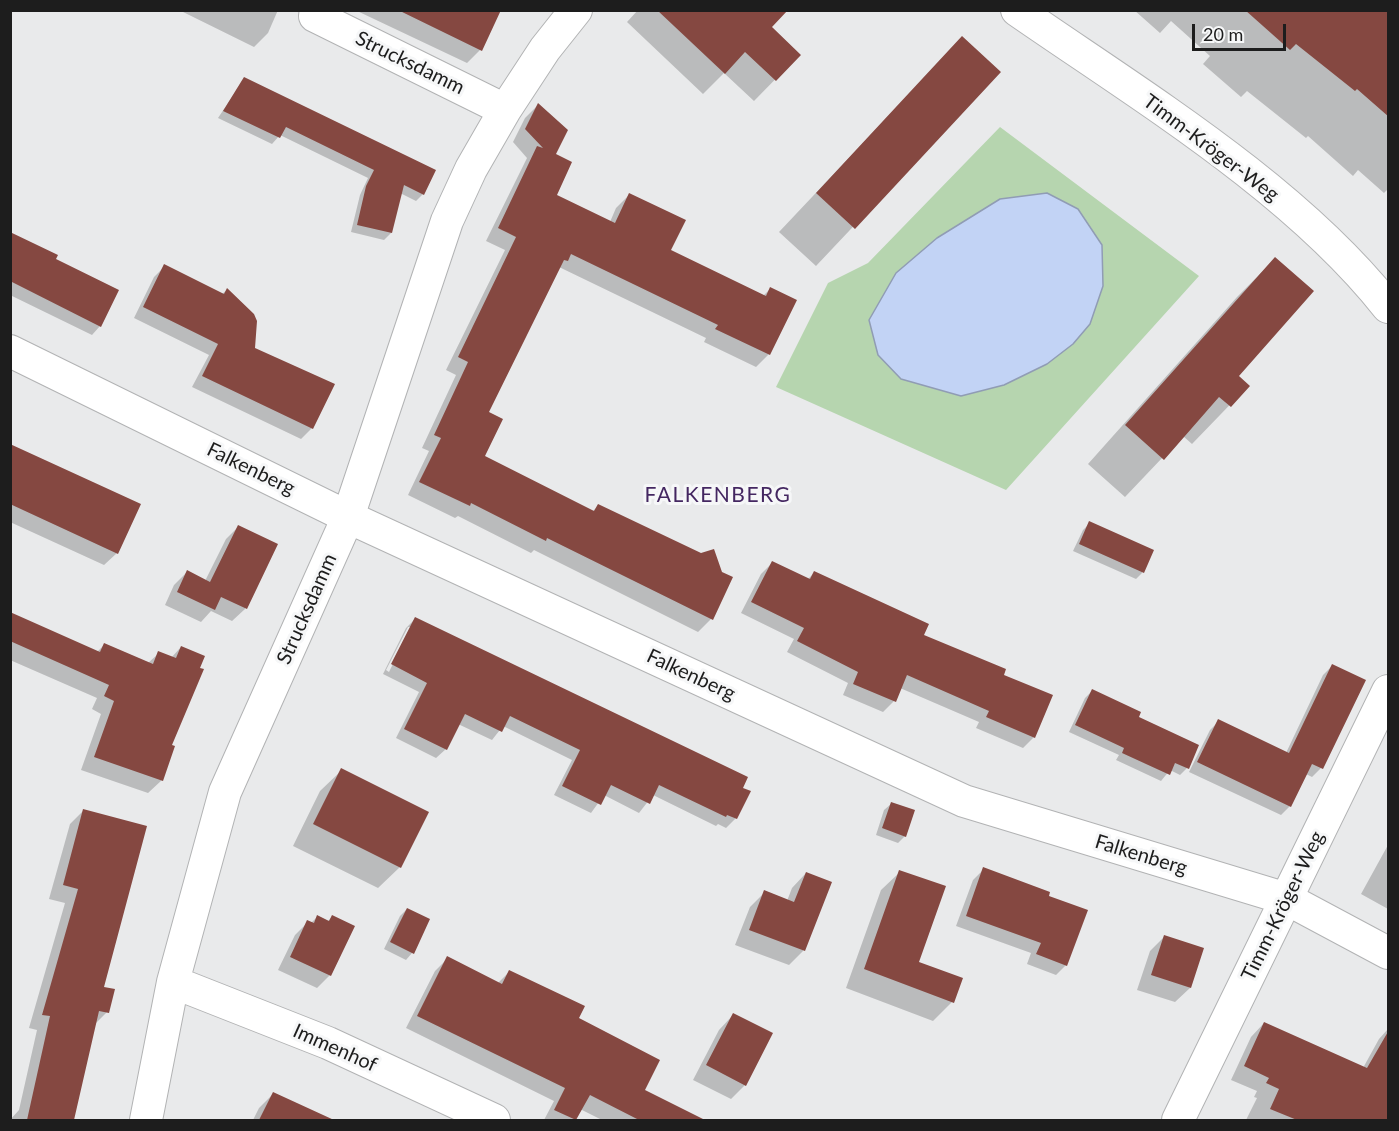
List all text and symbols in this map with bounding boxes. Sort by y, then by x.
scale bar [1195,12,1290,50]
text: 20 m [1203,23,1243,45]
street label: Strucksdamm [352,26,468,100]
street label: Timm-Kröger-Weg [1138,89,1284,207]
street label: Falkenberg [203,437,299,501]
district label: FALKENBERG [645,482,791,508]
street label: Strucksdamm [272,550,342,668]
street label: Falkenberg [643,644,739,706]
street label: Timm-Kröger-Weg [1236,827,1330,985]
street label: Falkenberg [1092,830,1190,880]
street label: Immenhof [289,1019,381,1077]

